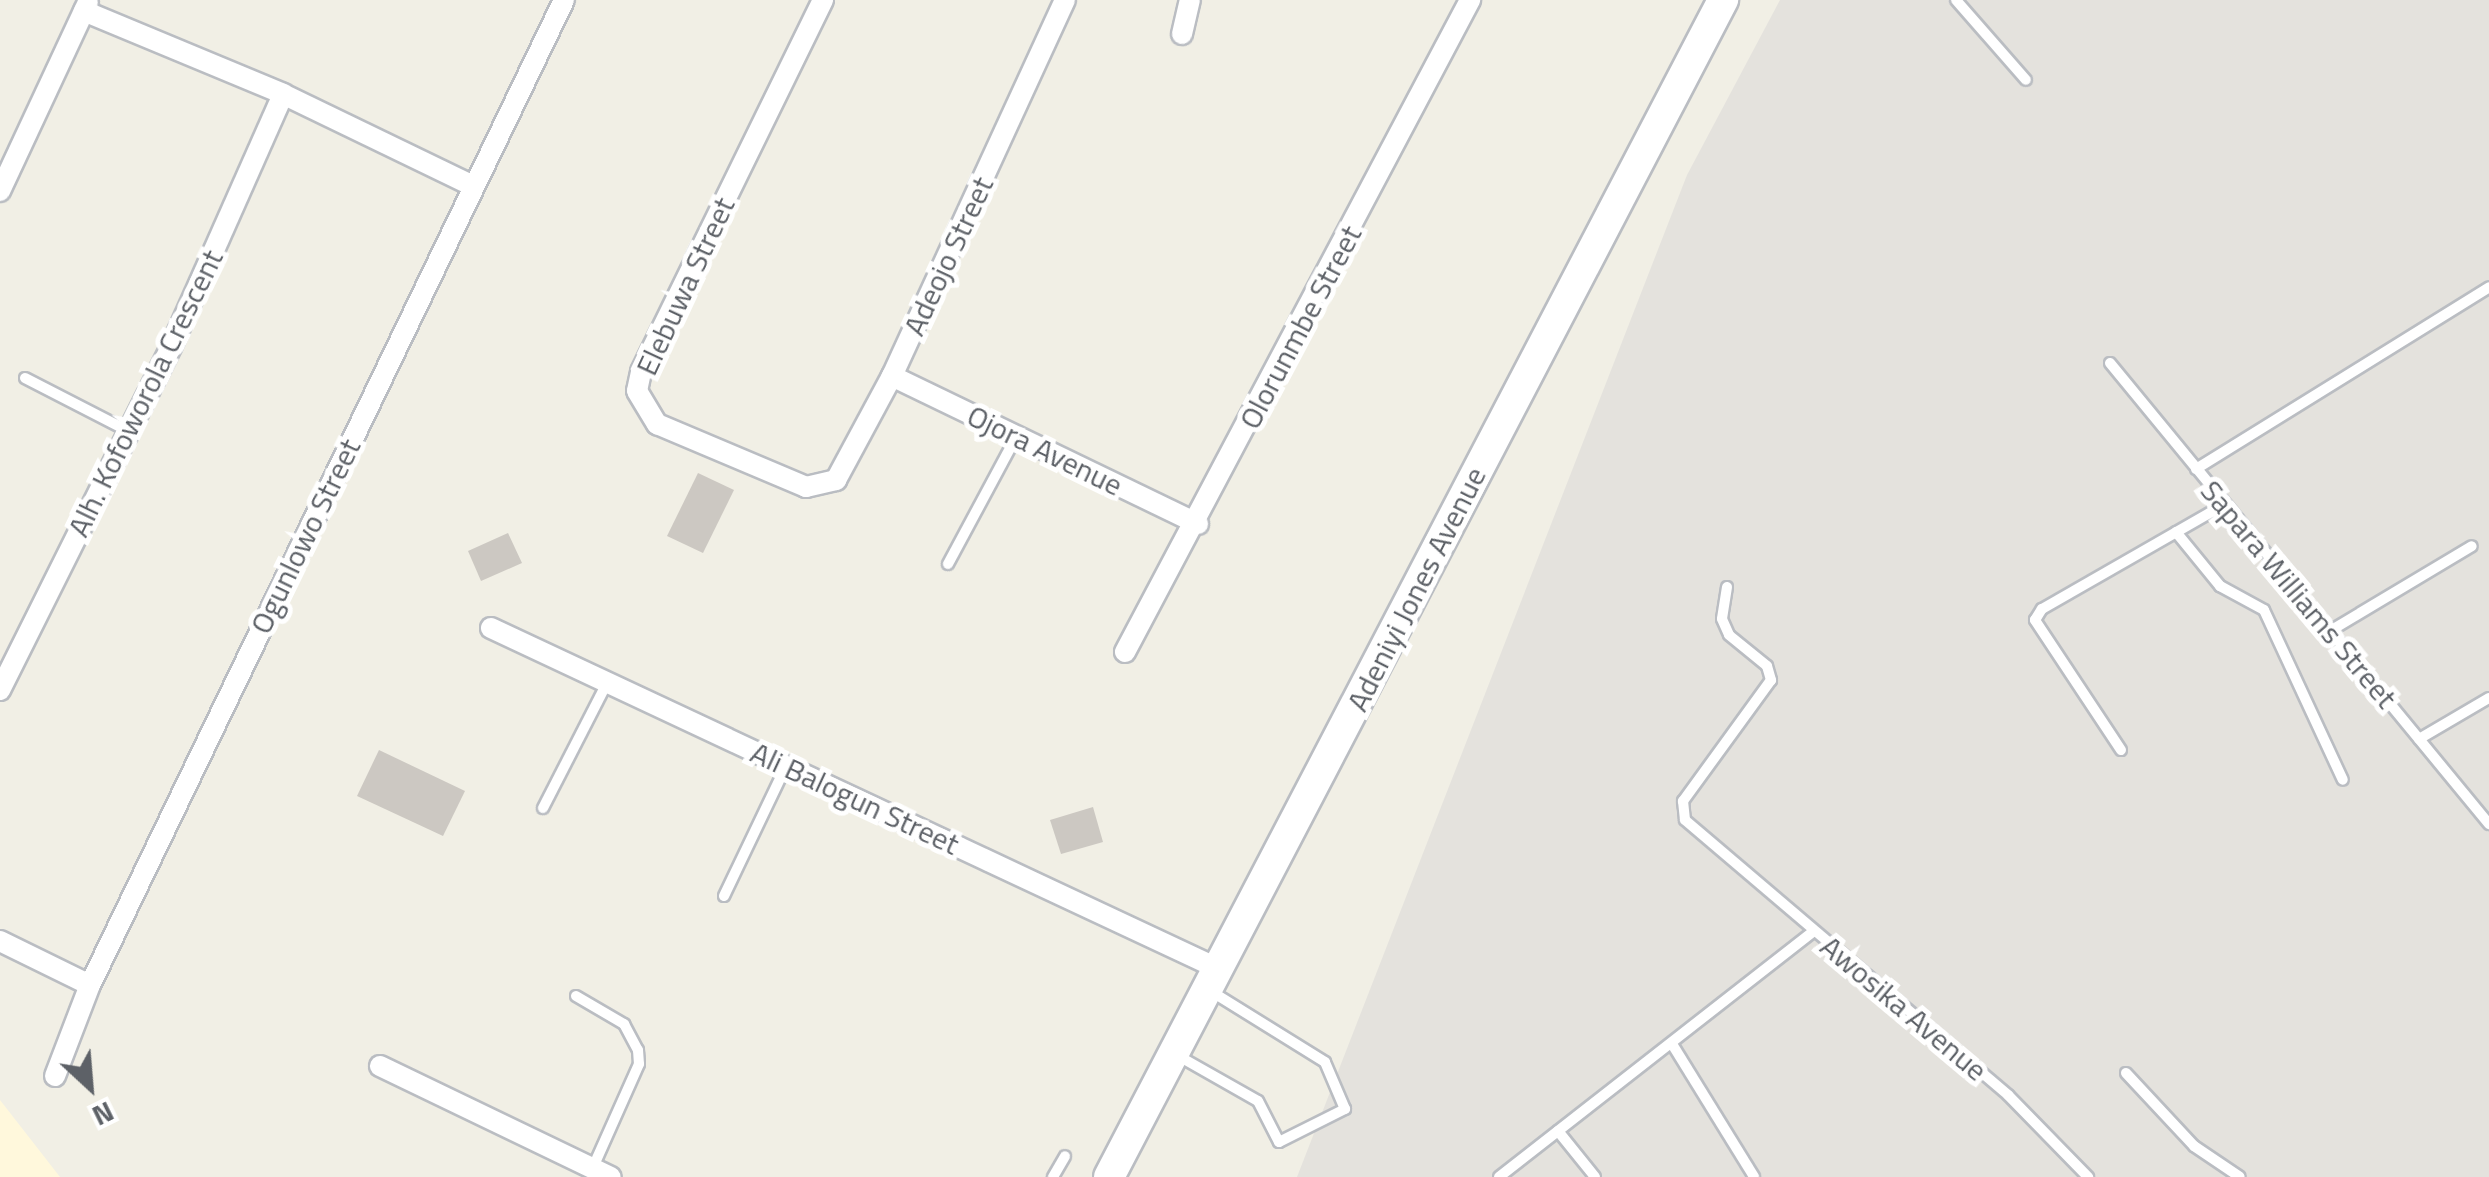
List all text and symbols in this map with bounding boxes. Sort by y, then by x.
street label: Adeojo Street [896,171,1000,341]
street label: Elebuwa Street [628,191,742,381]
street label: Olorunmbe Street [1231,219,1369,435]
street label: Alh. Kofoworola Crescent [60,244,230,542]
street label: Ojora Avenue [962,397,1128,503]
street label: Ogunlowo Street [242,433,368,639]
street label: Adeniyi Jones Avenue [1339,461,1493,717]
street label: Sapara Williams Street [2193,473,2405,715]
street label: Ali Balogun Street [745,734,965,862]
street label: Awosika Avenue [1813,928,1995,1088]
north arrow [40,1037,140,1137]
text: N [85,1091,122,1138]

